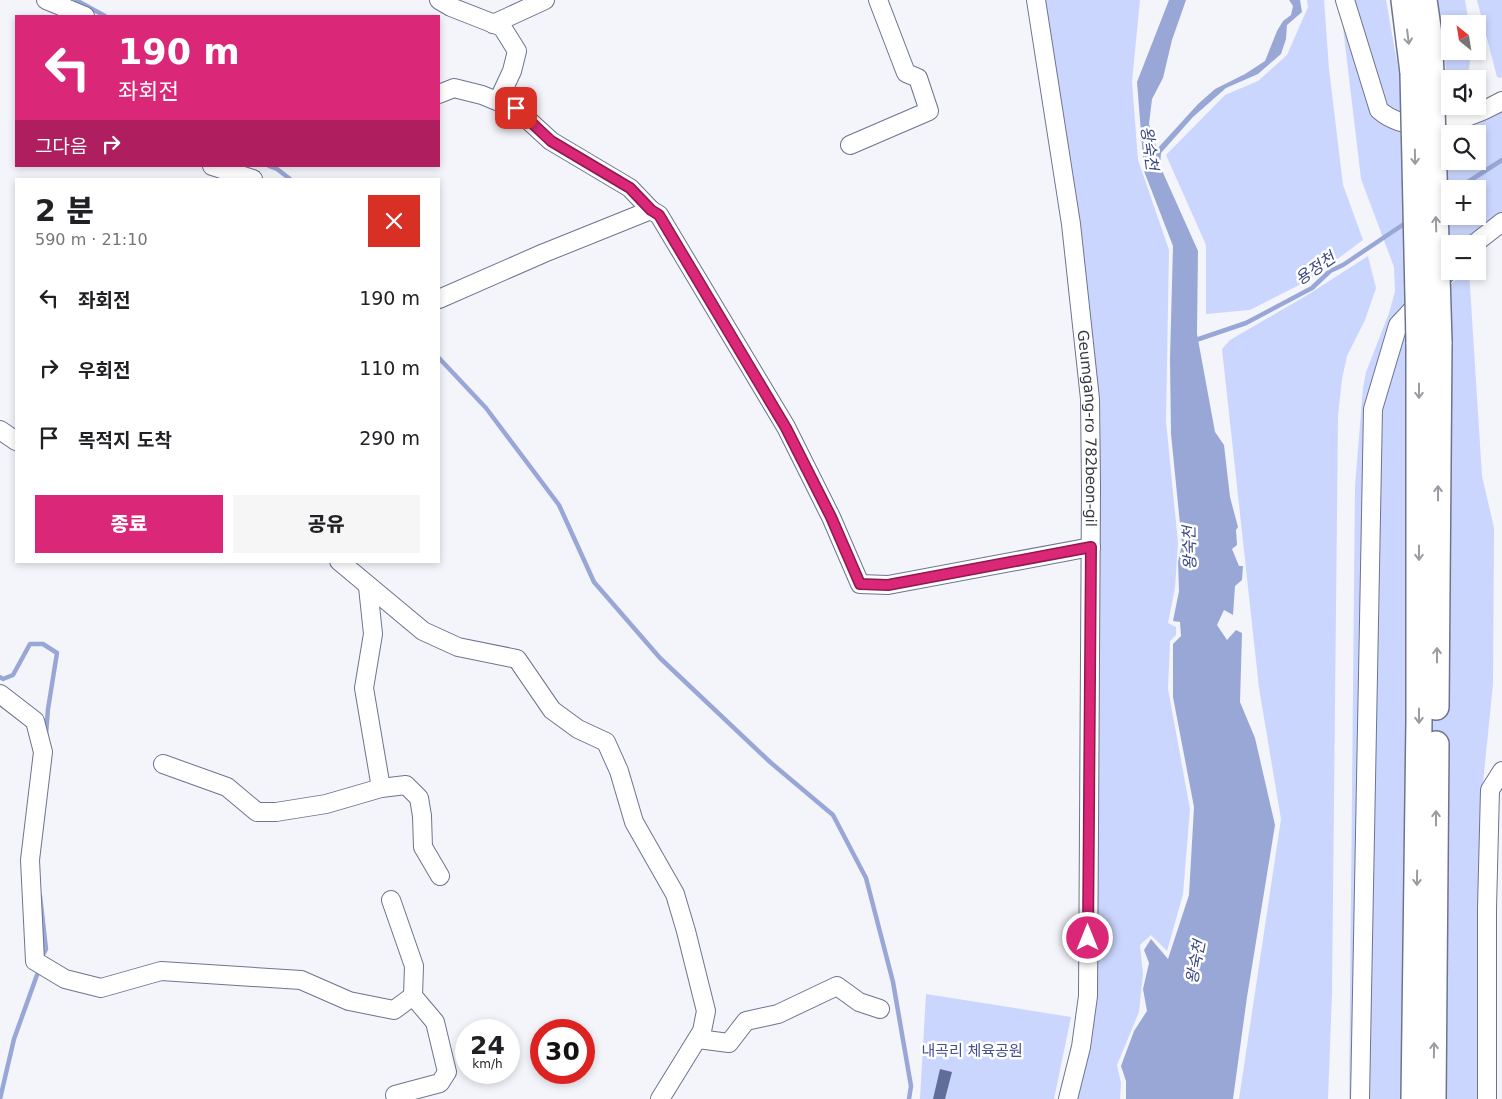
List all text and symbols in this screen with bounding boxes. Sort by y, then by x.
north arrow [1441,15,1486,60]
map controls [1441,15,1486,280]
one-way arrow [1403,28,1413,44]
text: 190 m [118,32,240,72]
icon: left [35,35,100,100]
button: sound [1441,70,1486,115]
text: 좌회전 [118,79,179,104]
pin [495,87,537,129]
icon: arrive [502,94,530,122]
water label: 왕숙천 [1137,125,1162,174]
button: search [1441,125,1486,170]
icon: right [97,130,125,158]
text: 그다음 [35,135,87,157]
one-way arrow [1410,148,1420,165]
button: + [1441,180,1486,225]
text: 2 분 [35,193,94,228]
button: close [368,195,420,247]
one-way arrow [1431,216,1440,232]
text: 590 m · 21:10 [35,230,148,249]
button: − [1441,235,1486,280]
water label: 용정천 [1292,247,1341,289]
icon: left [35,284,63,312]
text: 190 m [359,287,420,309]
text: 좌회전 [78,289,130,311]
street label: Geumgang-ro 782beon-gil [1074,329,1100,527]
icon: right [35,354,63,382]
text: 110 m [359,357,420,379]
text: 우회전 [78,359,130,381]
one-way arrow [1414,382,1424,398]
icon: arrive [35,424,63,452]
text: 290 m [359,427,420,449]
text: 목적지 도착 [78,429,172,451]
one-way arrow [1433,485,1443,502]
button: 종료 [35,495,223,553]
button: 공유 [233,495,420,553]
water label: 왕숙천 [1180,523,1199,570]
one-way arrow [1414,544,1424,561]
one-way arrow [1432,648,1442,664]
one-way arrow [1414,707,1424,723]
one-way arrow [1431,810,1440,826]
one-way arrow [1412,870,1422,886]
position arrow [1061,911,1113,963]
water label: 왕숙천 [1182,936,1209,986]
speed limit sign: 30 [530,1019,595,1084]
text: 24 [470,1031,505,1060]
park label: 내곡리 체육공원 [921,1042,1023,1060]
one-way arrow [1429,1043,1438,1059]
text: km/h [472,1057,503,1071]

